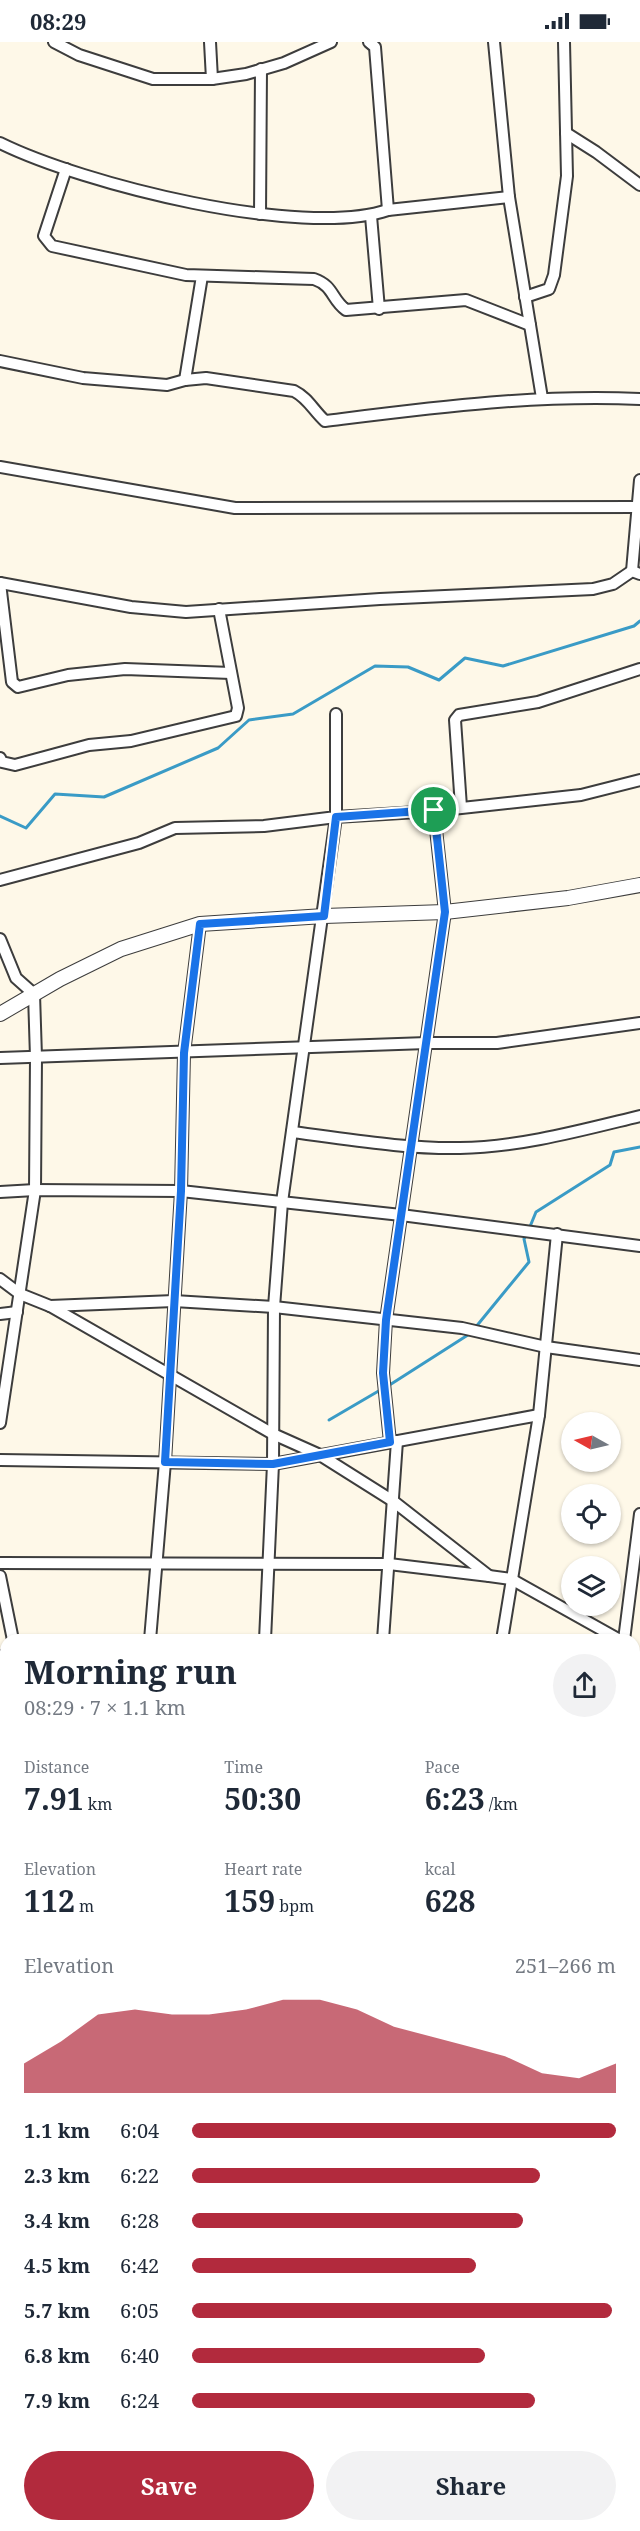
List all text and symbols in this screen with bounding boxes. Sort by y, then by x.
text: 08:29 [30,6,86,36]
pin [408,784,459,835]
icon: arrive [417,793,450,826]
north arrow [561,1412,621,1472]
map controls [561,1412,621,1616]
button: locate [561,1484,621,1544]
button: layers [561,1556,621,1616]
text: Morning run [24,1649,237,1694]
button: share [553,1654,616,1717]
text: 08:29 · 7 × 1.1 km [24,1694,186,1721]
text: Distance [24,1756,89,1778]
text: Time [224,1756,263,1778]
text: Pace [425,1756,460,1778]
text: 7.91 [24,1778,84,1819]
text: 50:30 [224,1778,301,1819]
text: 6:23 [425,1778,485,1819]
text: km [84,1793,112,1815]
text: /km [485,1793,518,1815]
text: Elevation [24,1858,96,1880]
text: Heart rate [224,1858,302,1880]
text: kcal [425,1858,456,1880]
text: 112 [24,1880,75,1921]
text: 159 [224,1880,275,1921]
text: 628 [425,1880,476,1921]
text: m [75,1895,94,1917]
text: bpm [275,1895,314,1917]
text: Elevation [24,1952,114,1979]
text: 251–266 m [515,1952,616,1979]
text: 1.1 km [24,2117,90,2144]
text: 6:04 [120,2117,159,2144]
text: 2.3 km [24,2162,90,2189]
text: 6:22 [120,2162,159,2189]
text: 3.4 km [24,2207,90,2234]
text: 6:28 [120,2207,159,2234]
text: 4.5 km [24,2252,90,2279]
text: 6:42 [120,2252,159,2279]
text: 5.7 km [24,2297,90,2324]
text: 6:05 [120,2297,159,2324]
text: 6.8 km [24,2342,90,2369]
text: 6:40 [120,2342,159,2369]
text: 7.9 km [24,2387,90,2414]
text: 6:24 [120,2387,159,2414]
button: Save [24,2451,314,2520]
button: Share [326,2451,616,2520]

